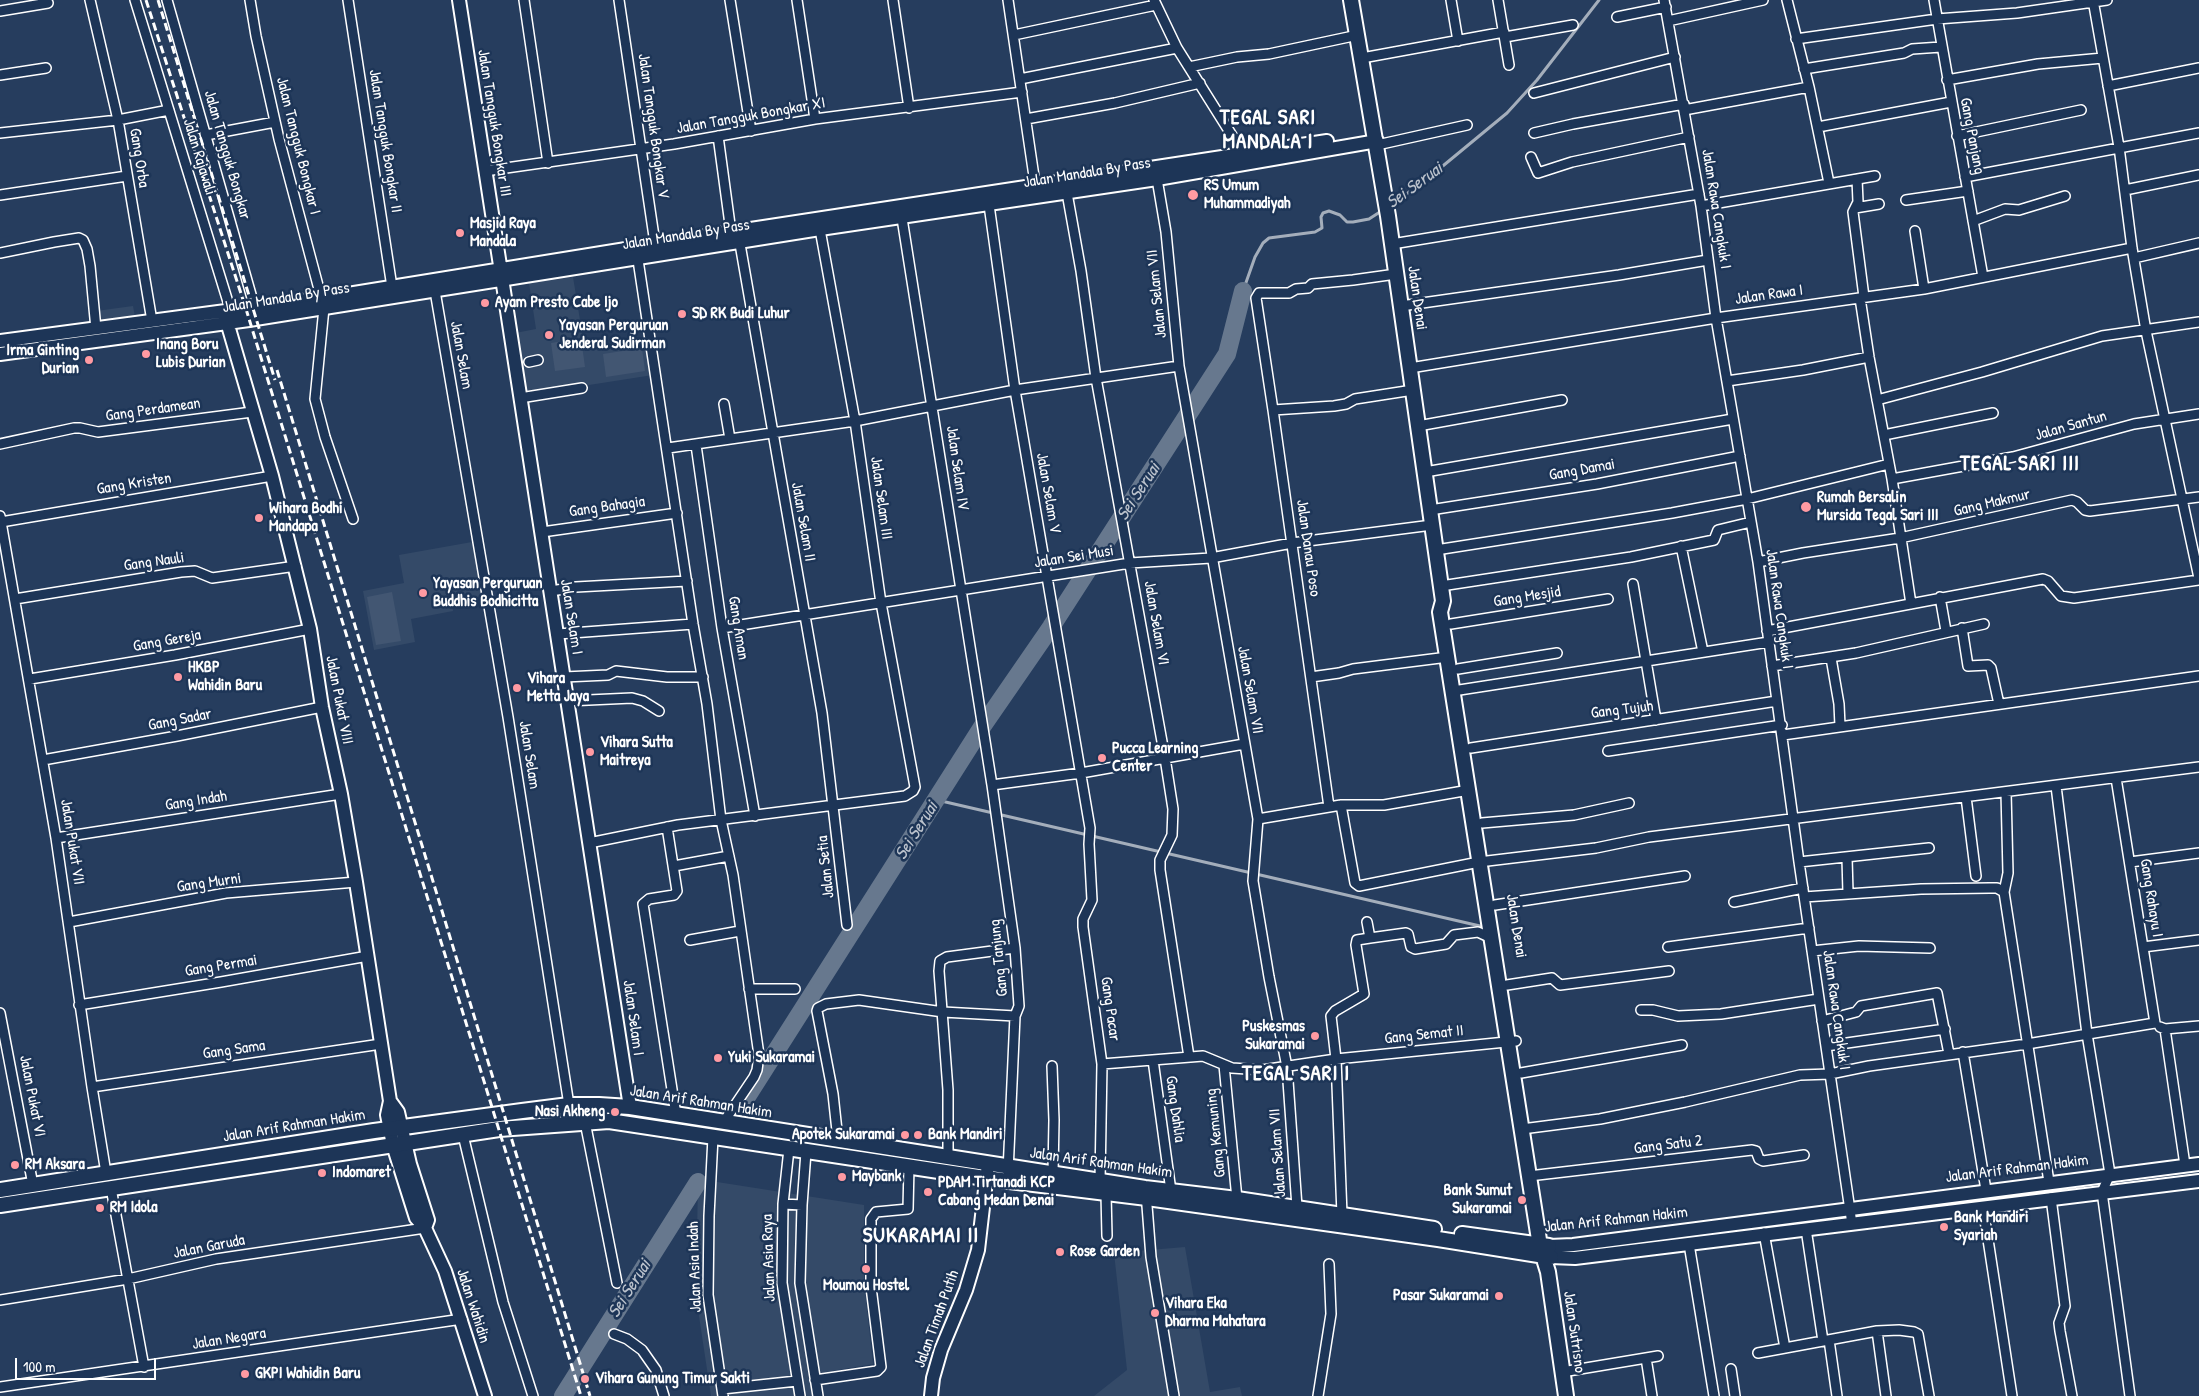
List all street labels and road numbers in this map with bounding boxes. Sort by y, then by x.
street label: Jalan Tangguk Bongkar III [473,48,515,198]
street label: Jalan Tangguk Bongkar V [633,52,673,200]
street label: Jalan Tangguk Bongkar II [364,68,406,214]
street label: Jalan Tangguk Bongkar I [272,75,324,217]
street label: Jalan Tangguk Bongkar [199,88,255,222]
street label: Jalan Tangguk Bongkar XI [675,93,827,139]
street label: Gang Panjang [1955,96,1989,176]
street label: Jalan Rajawali [178,117,220,197]
street label: Gang Orba [125,127,153,189]
street label: Jalan Rawa Cangkuk I [1697,148,1735,270]
street label: Jalan Mandala By Pass [1022,153,1152,193]
street label: Jalan Mandala By Pass [621,215,751,255]
street label: Jalan Selam VII [1143,249,1171,339]
street label: Jalan Denai [1403,265,1431,331]
street label: Jalan Mandala By Pass [221,278,351,318]
street label: Jalan Rawa I [1734,281,1804,309]
street label: Jalan Selam [446,319,476,391]
street label: Gang Perdamean [104,394,202,426]
street label: Jalan Santun [2033,407,2109,445]
street label: Jalan Selam IV [942,424,972,512]
street label: Jalan Selam V [1031,451,1065,535]
street label: Jalan Selam III [866,455,896,541]
street label: Gang Damai [1548,455,1616,485]
street label: Gang Kristen [95,469,173,499]
street label: Jalan Selam II [787,481,819,563]
street label: Gang Makmur [1952,485,2032,521]
street label: Gang Bahagia [568,492,646,522]
street label: Jalan Danau Poso [1292,498,1324,598]
street label: Jalan Sei Musi [1033,541,1115,573]
street label: Gang Nauli [122,548,186,576]
street label: Jalan Rawa Cangkuk I [1761,548,1797,670]
street label: Jalan Selam I [556,578,586,656]
street label: Jalan Selam VI [1139,579,1173,667]
street label: Gang Mesjid [1492,582,1562,612]
street label: Gang Aman [723,595,753,661]
street label: Gang Gereja [132,626,202,656]
street label: Jalan Selam VII [1233,645,1267,735]
street label: Jalan Pukat VIII [321,654,357,746]
street label: Gang Tujuh [1590,697,1654,723]
street label: Gang Sadar [147,704,213,736]
street label: Jalan Selam [514,720,544,790]
street label: Gang Indah [164,787,228,815]
street label: Jalan Pukat VII [56,798,88,886]
street label: Jalan Setia [813,835,839,899]
street label: Gang Rahayu I [2135,857,2167,939]
street label: Gang Murni [176,869,242,897]
street label: Jalan Denai [1501,893,1531,959]
street label: Gang Tanjung [985,918,1013,998]
street label: Jalan Rawa Cangkuk I [1818,949,1854,1071]
street label: Gang Permai [183,951,259,981]
street label: Gang Pacar [1096,976,1124,1042]
street label: Jalan Selam I [618,979,648,1057]
street label: Gang Semat II [1383,1021,1465,1049]
street label: Gang Sama [202,1036,266,1064]
street label: Jalan Pukat VI [15,1054,49,1138]
street label: Gang Dahlia [1161,1075,1189,1143]
street label: Jalan Arif Rahman Hakim [628,1081,774,1123]
street label: Gang Kemuning [1202,1088,1230,1178]
street label: Jalan Arif Rahman Hakim [221,1105,367,1147]
street label: Jalan Selam VII [1265,1108,1291,1198]
street label: Gang Satu 2 [1633,1131,1703,1159]
street label: Jalan Arif Rahman Hakim [1028,1143,1174,1183]
street label: Jalan Arif Rahman Hakim [1944,1151,2090,1187]
street label: Jalan Arif Rahman Hakim [1543,1203,1689,1237]
street label: Jalan Asia Raya [758,1214,780,1302]
street label: Jalan Asia Indah [684,1221,706,1313]
street label: Jalan Garuda [172,1231,246,1263]
street label: Jalan Wahidin [452,1266,494,1346]
street label: Jalan Timah Putih [911,1268,963,1370]
street label: Jalan Sutrisno [1559,1290,1589,1374]
street label: Jalan Negara [191,1324,267,1354]

